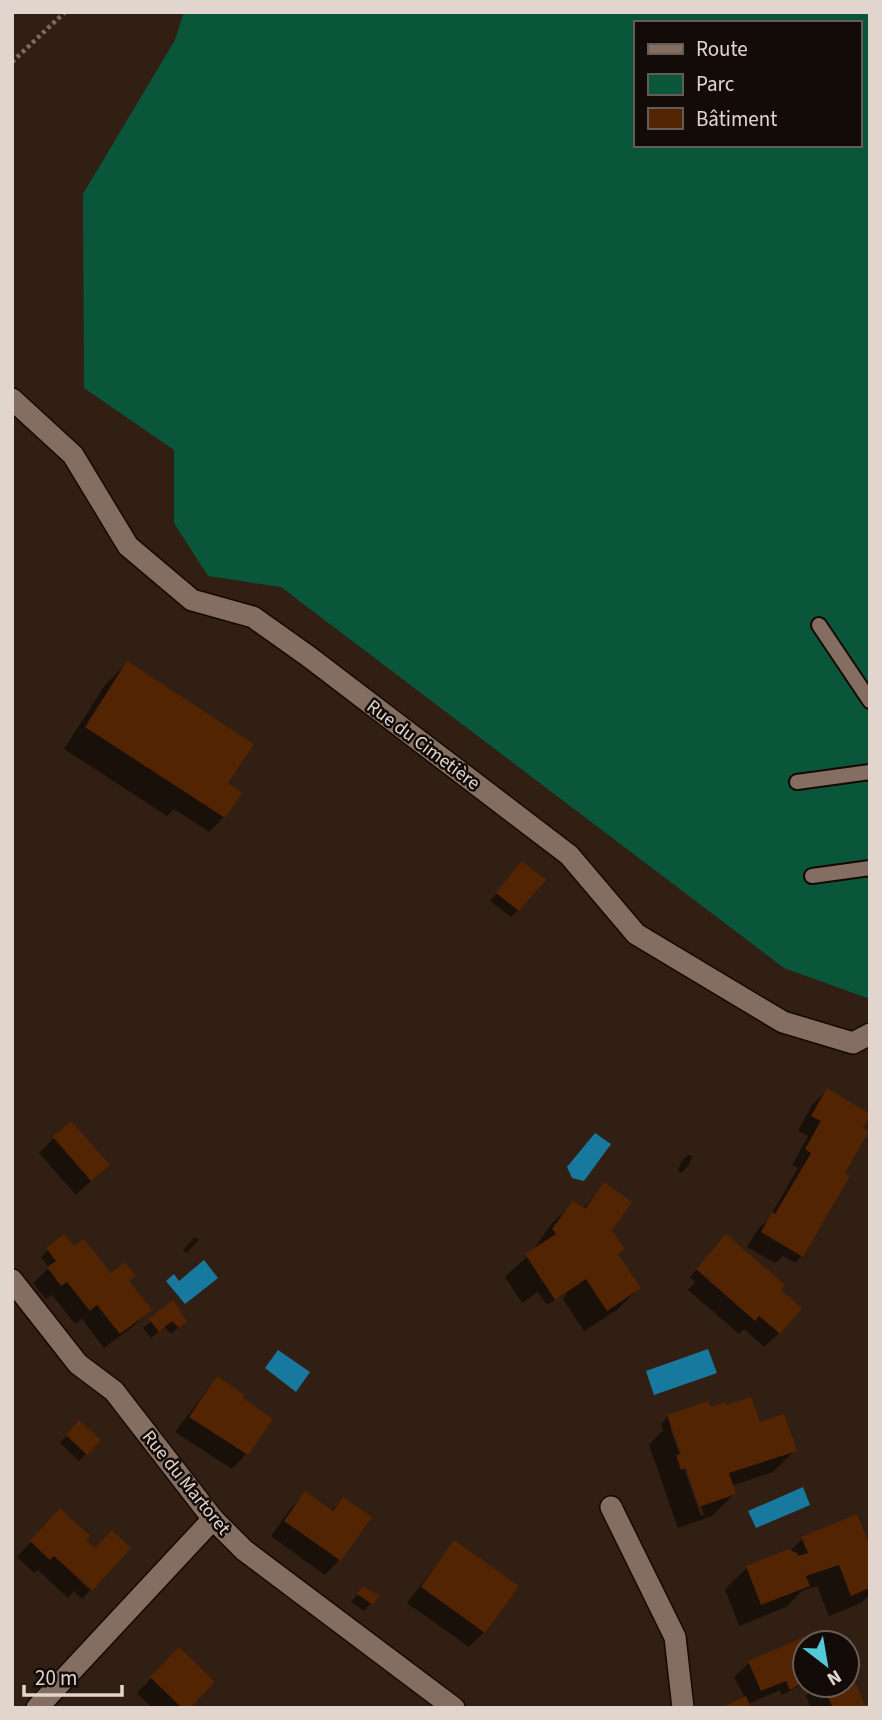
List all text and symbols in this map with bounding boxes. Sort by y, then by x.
legend [634,21,861,147]
text: Route [696,34,748,64]
text: Parc [696,69,735,99]
text: Bâtiment [696,104,777,134]
street label: Rue du Cimetière [361,694,485,797]
street label: Rue du Martoret [135,1425,237,1541]
north arrow [791,1629,861,1699]
scale bar [24,1654,122,1698]
text: N [822,1662,846,1692]
text: 20 m [35,1663,77,1693]

